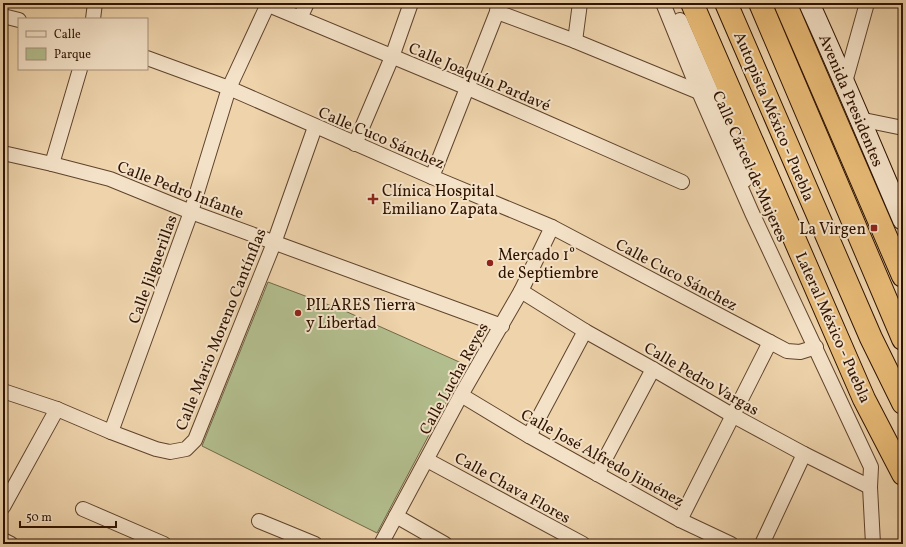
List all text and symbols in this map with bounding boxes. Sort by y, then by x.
legend [18,18,148,70]
text: Calle [54,27,81,43]
street label: Autopista México - Puebla [727,29,819,205]
street label: Avenida Presidentes [812,31,888,171]
street label: Calle Joaquín Pardavé [405,38,554,118]
text: Parque [54,47,91,63]
street label: Calle Cárcel de Mujeres [706,88,792,246]
street label: Calle Cuco Sánchez [315,102,448,175]
street label: Calle Pedro Infante [114,157,247,225]
place label: Clínica Hospital Emiliano Zapata [382,181,498,221]
marker: Clínica Hospital Emiliano Zapata [367,193,379,205]
street label: Calle Jilguerillas [124,212,184,327]
place label: La Virgen [799,219,866,241]
marker: La Virgen [869,223,879,233]
street label: Calle Mario Moreno Cantínflas [171,225,273,434]
street label: Calle Cuco Sánchez [611,234,741,317]
place label: Mercado 1° de Septiembre [498,245,599,285]
street label: Lateral México - Puebla [789,249,875,407]
marker: Mercado 1° de Septiembre [485,258,495,268]
place label: PILARES Tierra y Libertad [306,295,416,335]
marker: PILARES Tierra y Libertad [293,308,303,318]
street label: Calle Lucha Reyes [415,319,495,439]
street label: Calle Pedro Vargas [639,338,763,422]
street label: Calle José Alfredo Jiménez [516,405,688,513]
street label: Calle Chava Flores [450,448,574,530]
scale bar [20,503,116,529]
text: 50 m [26,510,52,526]

